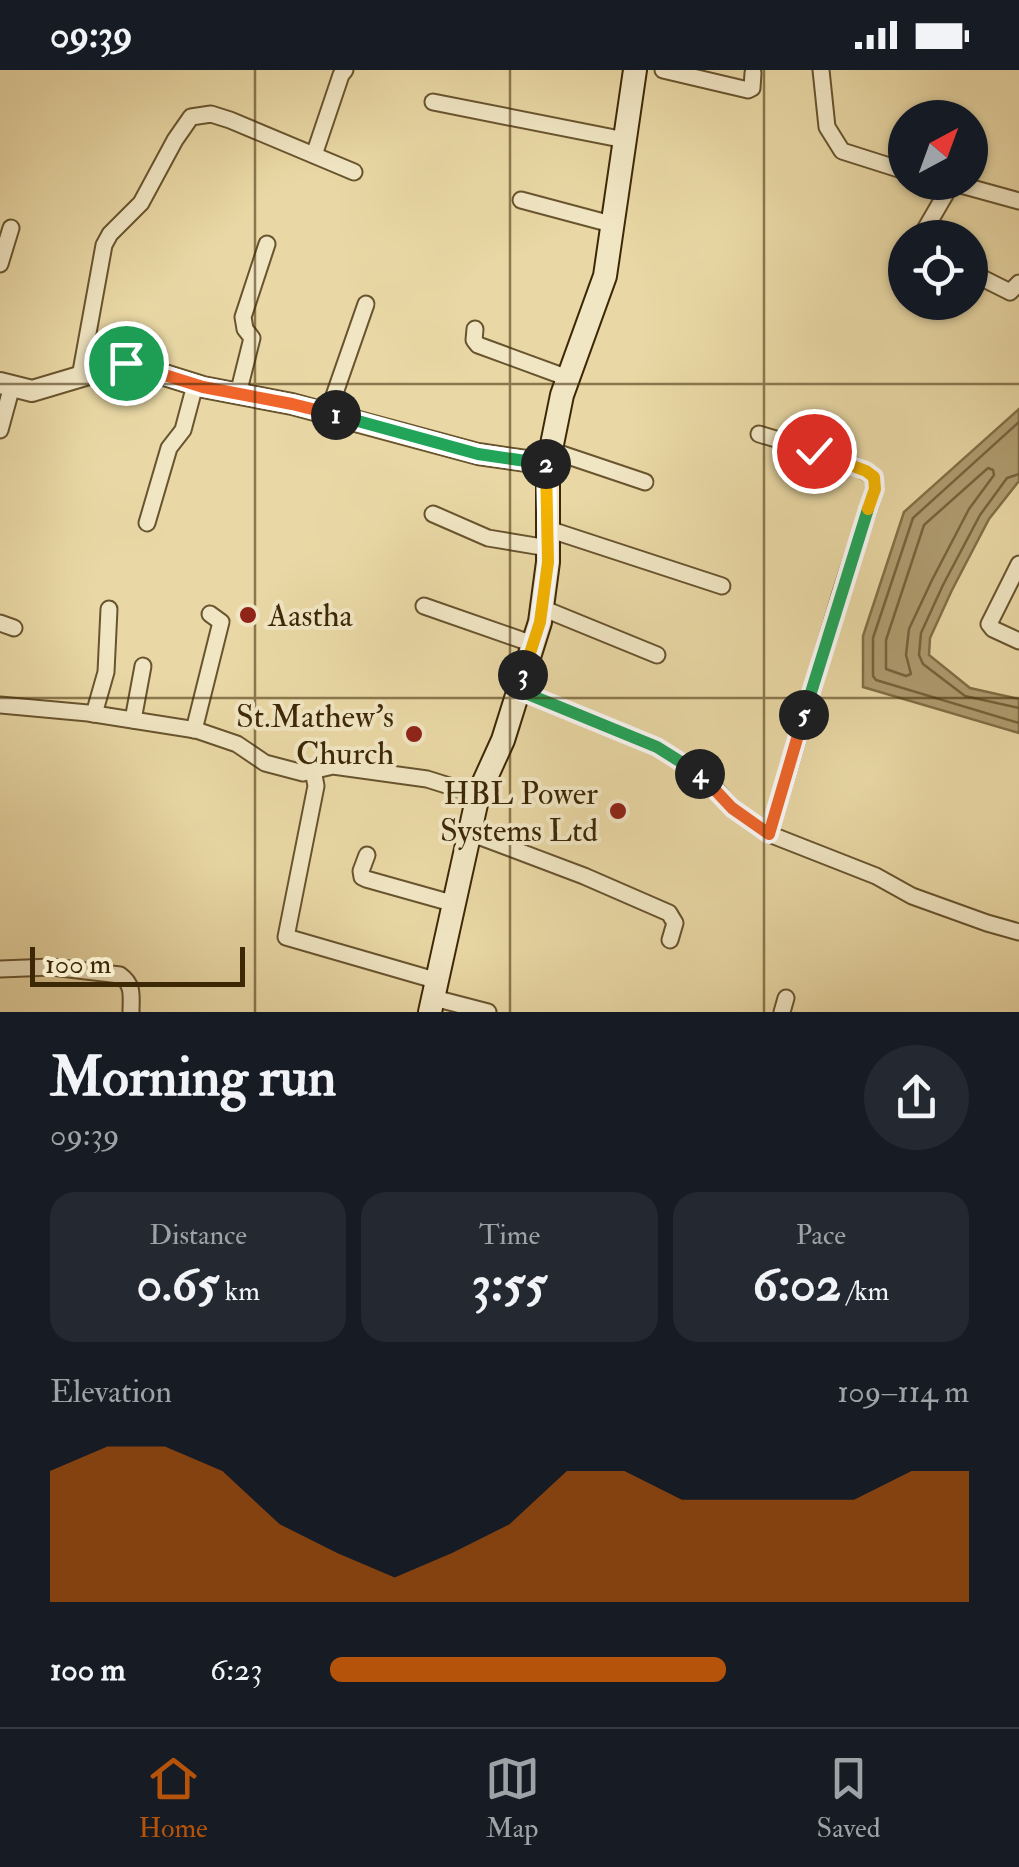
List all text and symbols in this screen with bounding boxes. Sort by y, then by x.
text: 09:39 [50,11,132,59]
north arrow [888,100,988,200]
map controls [888,100,988,320]
button: locate [888,220,988,320]
pin [84,321,169,406]
icon: arrive [99,336,154,391]
pin: 1 [311,390,361,440]
text: 1 [331,397,341,432]
pin [772,409,857,494]
icon: check [787,424,842,479]
pin: 2 [521,439,571,489]
text: 2 [539,446,553,481]
place label: Aastha [267,596,354,636]
marker: Aastha [237,604,259,626]
pin: 3 [498,650,548,700]
text: 3 [518,657,528,692]
pin: 5 [779,690,829,740]
place label: St.Mathew's Church [236,697,394,774]
text: 5 [798,697,810,732]
marker: St.Mathew's Church [403,723,425,745]
pin: 4 [675,749,725,799]
text: 4 [692,756,708,791]
place label: HBL Power Systems Ltd [440,774,598,851]
marker: HBL Power Systems Ltd [607,800,629,822]
scale bar [30,942,245,986]
text: 100 m [45,947,111,982]
text: Morning run [50,1043,336,1112]
button: share [864,1045,969,1150]
text: 09:39 [50,1115,119,1155]
text: Distance [149,1218,247,1253]
text: Time [479,1218,540,1253]
text: Pace [796,1218,846,1253]
text: 0.65 [136,1253,219,1316]
text: 3:55 [472,1253,547,1316]
text: 6:02 [752,1253,841,1316]
text: km [219,1274,260,1309]
text: /km [841,1274,889,1309]
text: Elevation [50,1372,172,1412]
text: 109–114 m [837,1372,969,1412]
text: 100 m [50,1650,126,1690]
text: 6:23 [210,1650,263,1690]
tab: Home [138,1751,208,1846]
tab: Map [485,1751,540,1846]
tab: Saved [817,1751,881,1846]

